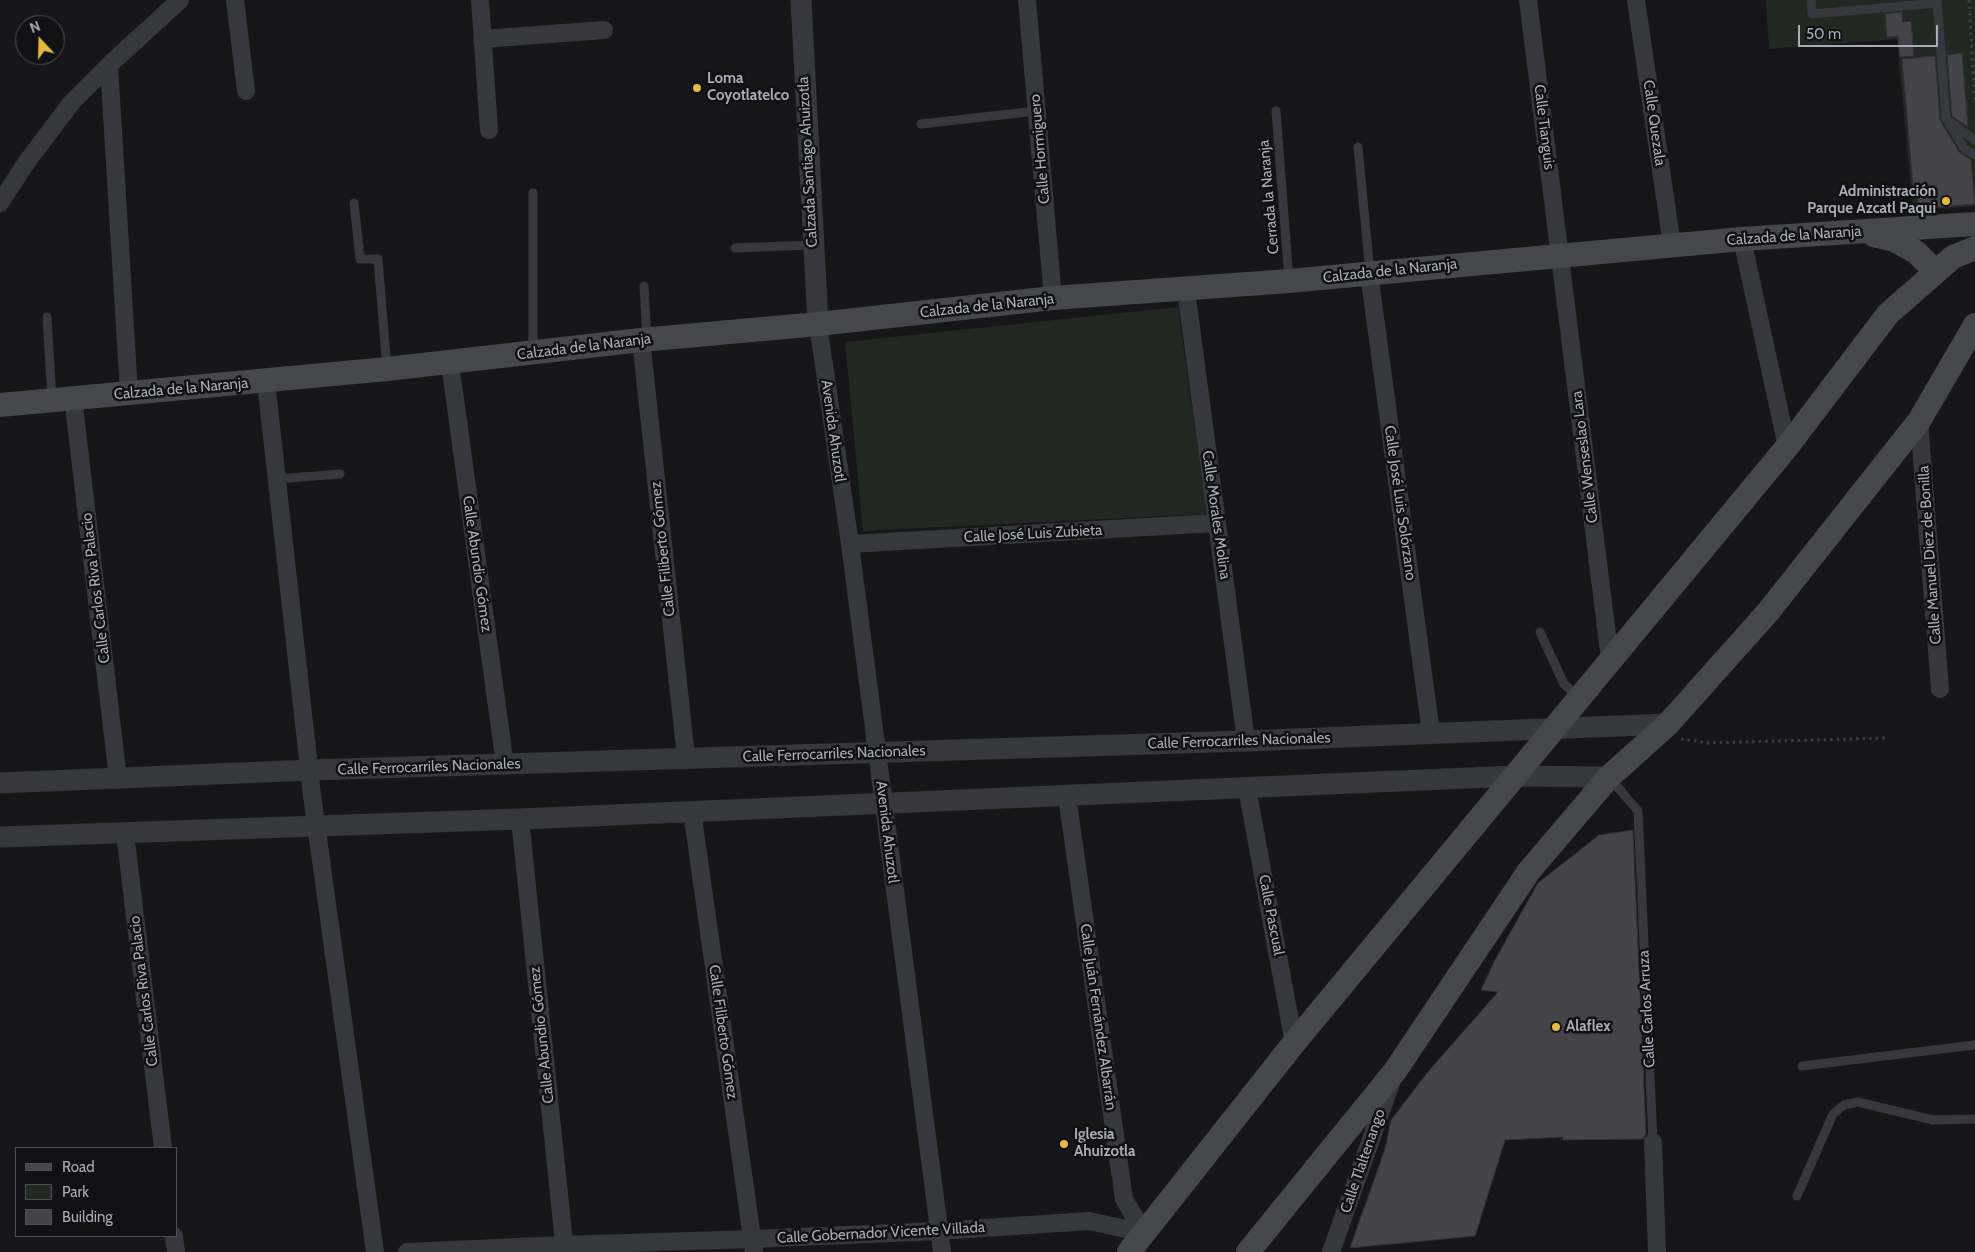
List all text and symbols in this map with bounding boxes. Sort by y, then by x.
north arrow [15,15,65,65]
scale bar [1800,15,1940,47]
text: N [27,17,43,37]
text: 50 m [1806,25,1841,43]
place label: Loma Coyotlatelco [707,70,789,105]
street label: Calzada Santiago Ahuizotla [795,76,821,248]
street label: Calle Quezala [1639,79,1669,167]
marker: Loma Coyotlatelco [691,82,703,94]
street label: Calle Tianguis [1530,83,1558,171]
street label: Calle Hormiguero [1026,93,1054,205]
street label: Cerrada la Naranja [1255,139,1283,255]
place label: Administración Parque Azcatl Paqui [1807,183,1936,218]
marker: Administración Parque Azcatl Paqui [1940,195,1952,207]
street label: Calzada de la Naranja [1726,222,1862,250]
street label: Calzada de la Naranja [1322,255,1458,287]
street label: Calzada de la Naranja [919,290,1055,322]
street label: Calzada de la Naranja [516,330,652,364]
street label: Calzada de la Naranja [113,374,249,404]
street label: Avenida Ahuzotl [817,379,849,483]
street label: Calle Wenseslao Lara [1568,390,1602,524]
street label: Calle José Luis Solórzano [1380,424,1420,582]
street label: Calle Morales Molina [1198,449,1234,581]
street label: Calle Manuel Diez de Bonilla [1915,465,1945,645]
street label: Calle Filiberto Gómez [647,481,679,617]
street label: Calle Abundio Gómez [459,495,495,633]
street label: Calle Carlos Riva Palacio [78,512,114,664]
street label: Calle José Luis Zubieta [963,521,1103,547]
street label: Calle Ferrocarriles Nacionales [1147,729,1331,753]
street label: Calle Ferrocarriles Nacionales [742,742,926,766]
street label: Calle Ferrocarriles Nacionales [337,755,521,779]
street label: Avenida Ahuzotl [872,780,902,884]
street label: Calle Pascual [1254,873,1288,957]
street label: Calle Carlos Riva Palacio [126,915,162,1067]
street label: Calle Juán Fernández Albarrán [1076,923,1120,1111]
street label: Calle Carlos Arruza [1635,950,1659,1068]
street label: Calle Filiberto Gómez [705,964,741,1100]
street label: Calle Abundio Gómez [526,966,558,1104]
place label: Alaflex [1566,1018,1611,1036]
marker: Alaflex [1550,1021,1562,1033]
street label: Calle Tlaltenango [1337,1107,1389,1215]
place label: Iglesia Ahuizotla [1074,1126,1135,1161]
marker: Iglesia Ahuizotla [1058,1138,1070,1150]
legend [15,1147,178,1237]
text: Road [62,1158,95,1176]
text: Park [62,1183,89,1201]
text: Building [62,1208,113,1226]
street label: Calle Gobernador Vicente Villada [777,1219,985,1247]

